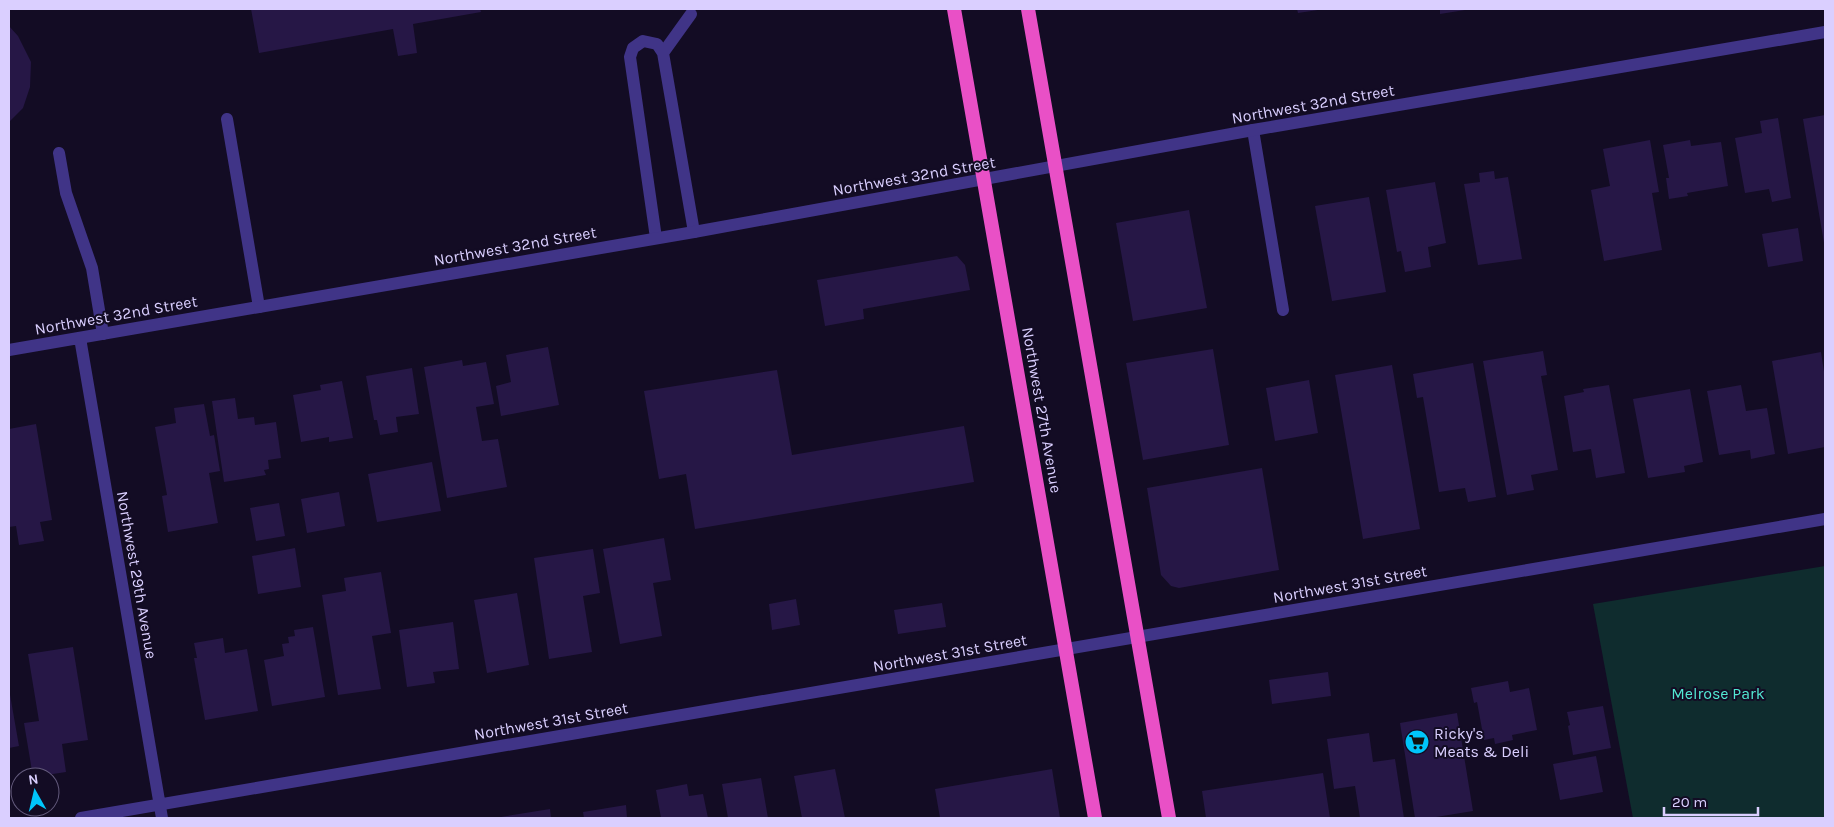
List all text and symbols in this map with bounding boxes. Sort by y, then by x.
street label: Northwest 32nd Street [1230,80,1396,128]
street label: Northwest 32nd Street [831,152,997,200]
street label: Northwest 32nd Street [432,222,598,270]
street label: Northwest 32nd Street [33,291,199,339]
street label: Northwest 27th Avenue [1018,326,1066,494]
street label: Northwest 29th Avenue [113,490,161,660]
street label: Northwest 31st Street [1272,561,1428,607]
street label: Northwest 31st Street [872,630,1028,676]
park label: Melrose Park [1671,684,1765,703]
street label: Northwest 31st Street [473,698,629,744]
place label: Ricky's Meats & Deli [1434,724,1529,761]
supermarket icon: Ricky's Meats & Deli [1404,729,1430,755]
north arrow [10,767,60,817]
text: N [27,771,39,789]
scale bar [1664,784,1758,816]
text: 20 m [1672,793,1707,811]

